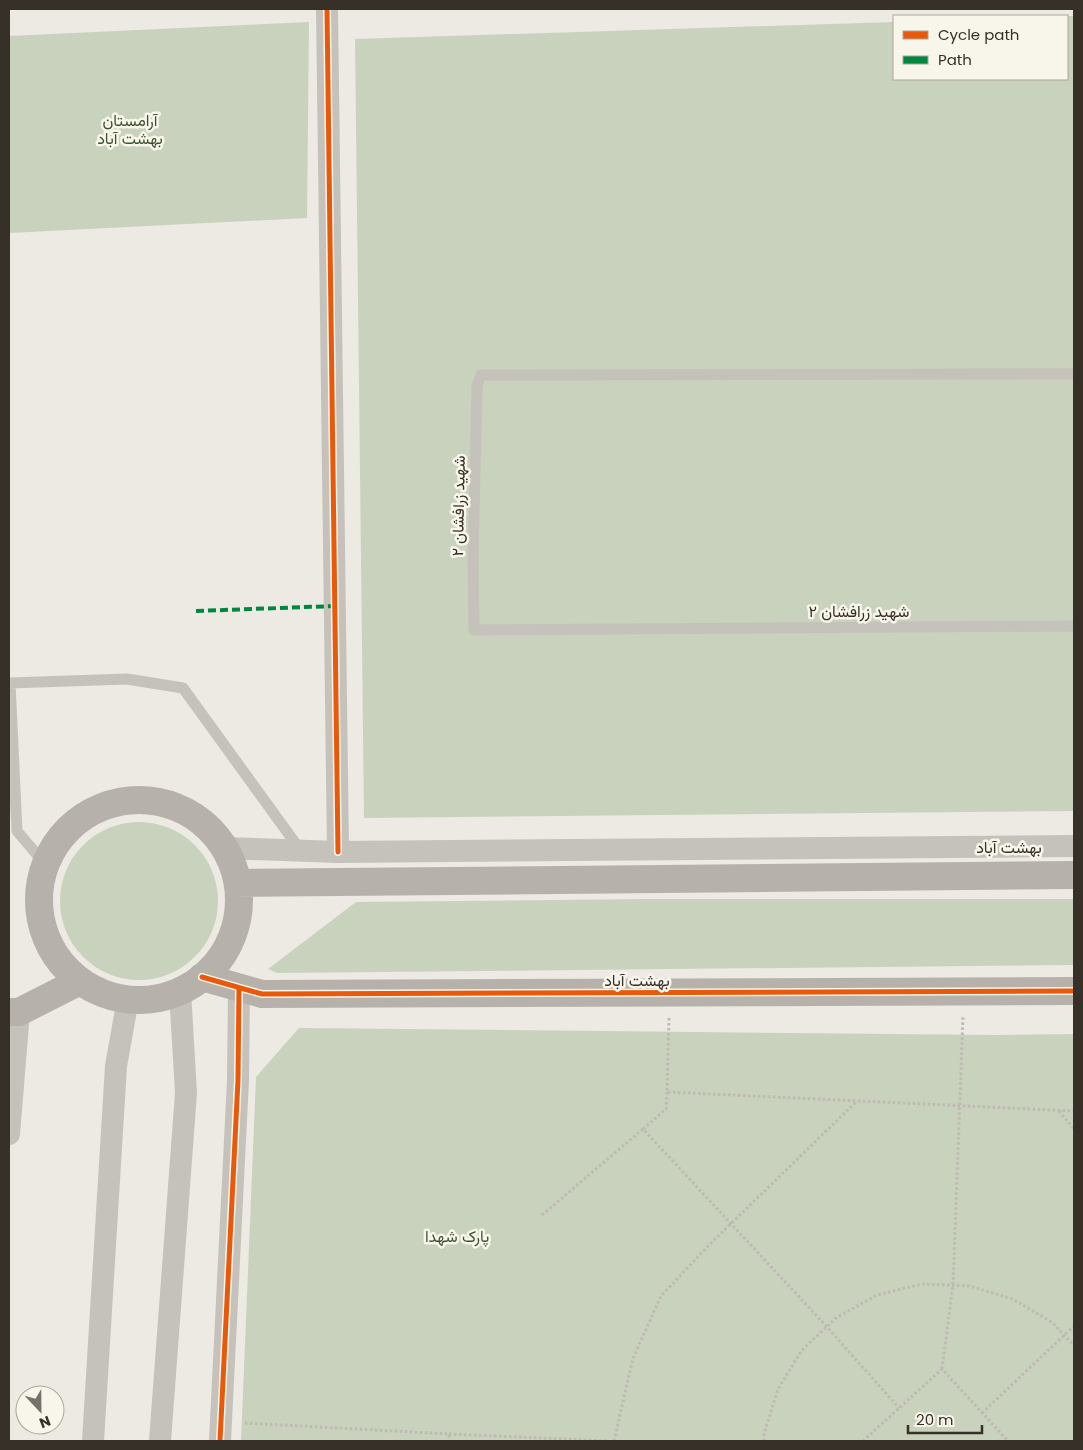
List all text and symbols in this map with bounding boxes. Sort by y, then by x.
legend [893,15,1068,80]
text: Cycle path [938,24,1019,45]
text: Path [938,49,972,70]
park label: آرامستان بهشت آباد [97,109,163,150]
street label: شهید زرافشان ۲ [446,455,471,557]
street label: شهید زرافشان ۲ [809,600,909,623]
street label: بهشت آباد [976,836,1042,859]
street label: بهشت آباد [604,969,670,992]
park label: پارک شهدا [425,1225,489,1248]
north arrow [15,1385,65,1435]
scale bar [908,1402,982,1434]
text: 20 m [916,1409,954,1430]
text: N [36,1411,53,1433]

